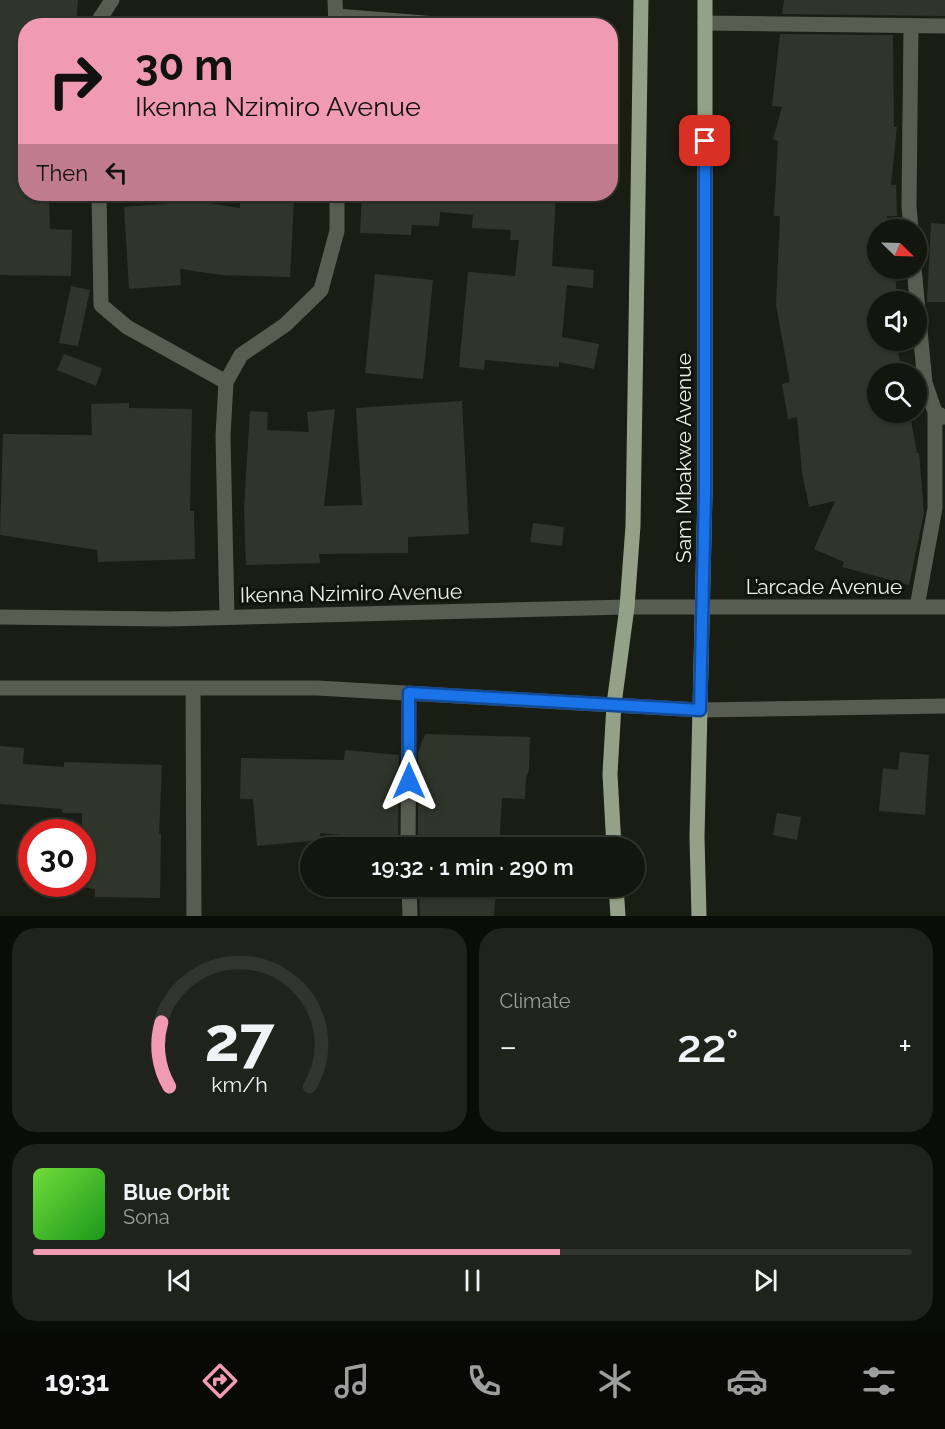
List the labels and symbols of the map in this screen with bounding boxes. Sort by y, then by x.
pin [679,115,730,166]
north arrow [867,219,927,279]
street label: Sam Mbakwe Avenue [671,353,696,563]
street label: L’arcade Avenue [746,574,902,599]
street label: Ikenna Nzimiro Avenue [240,579,462,607]
position arrow [377,749,441,813]
speed limit sign: 30 [18,819,96,897]

